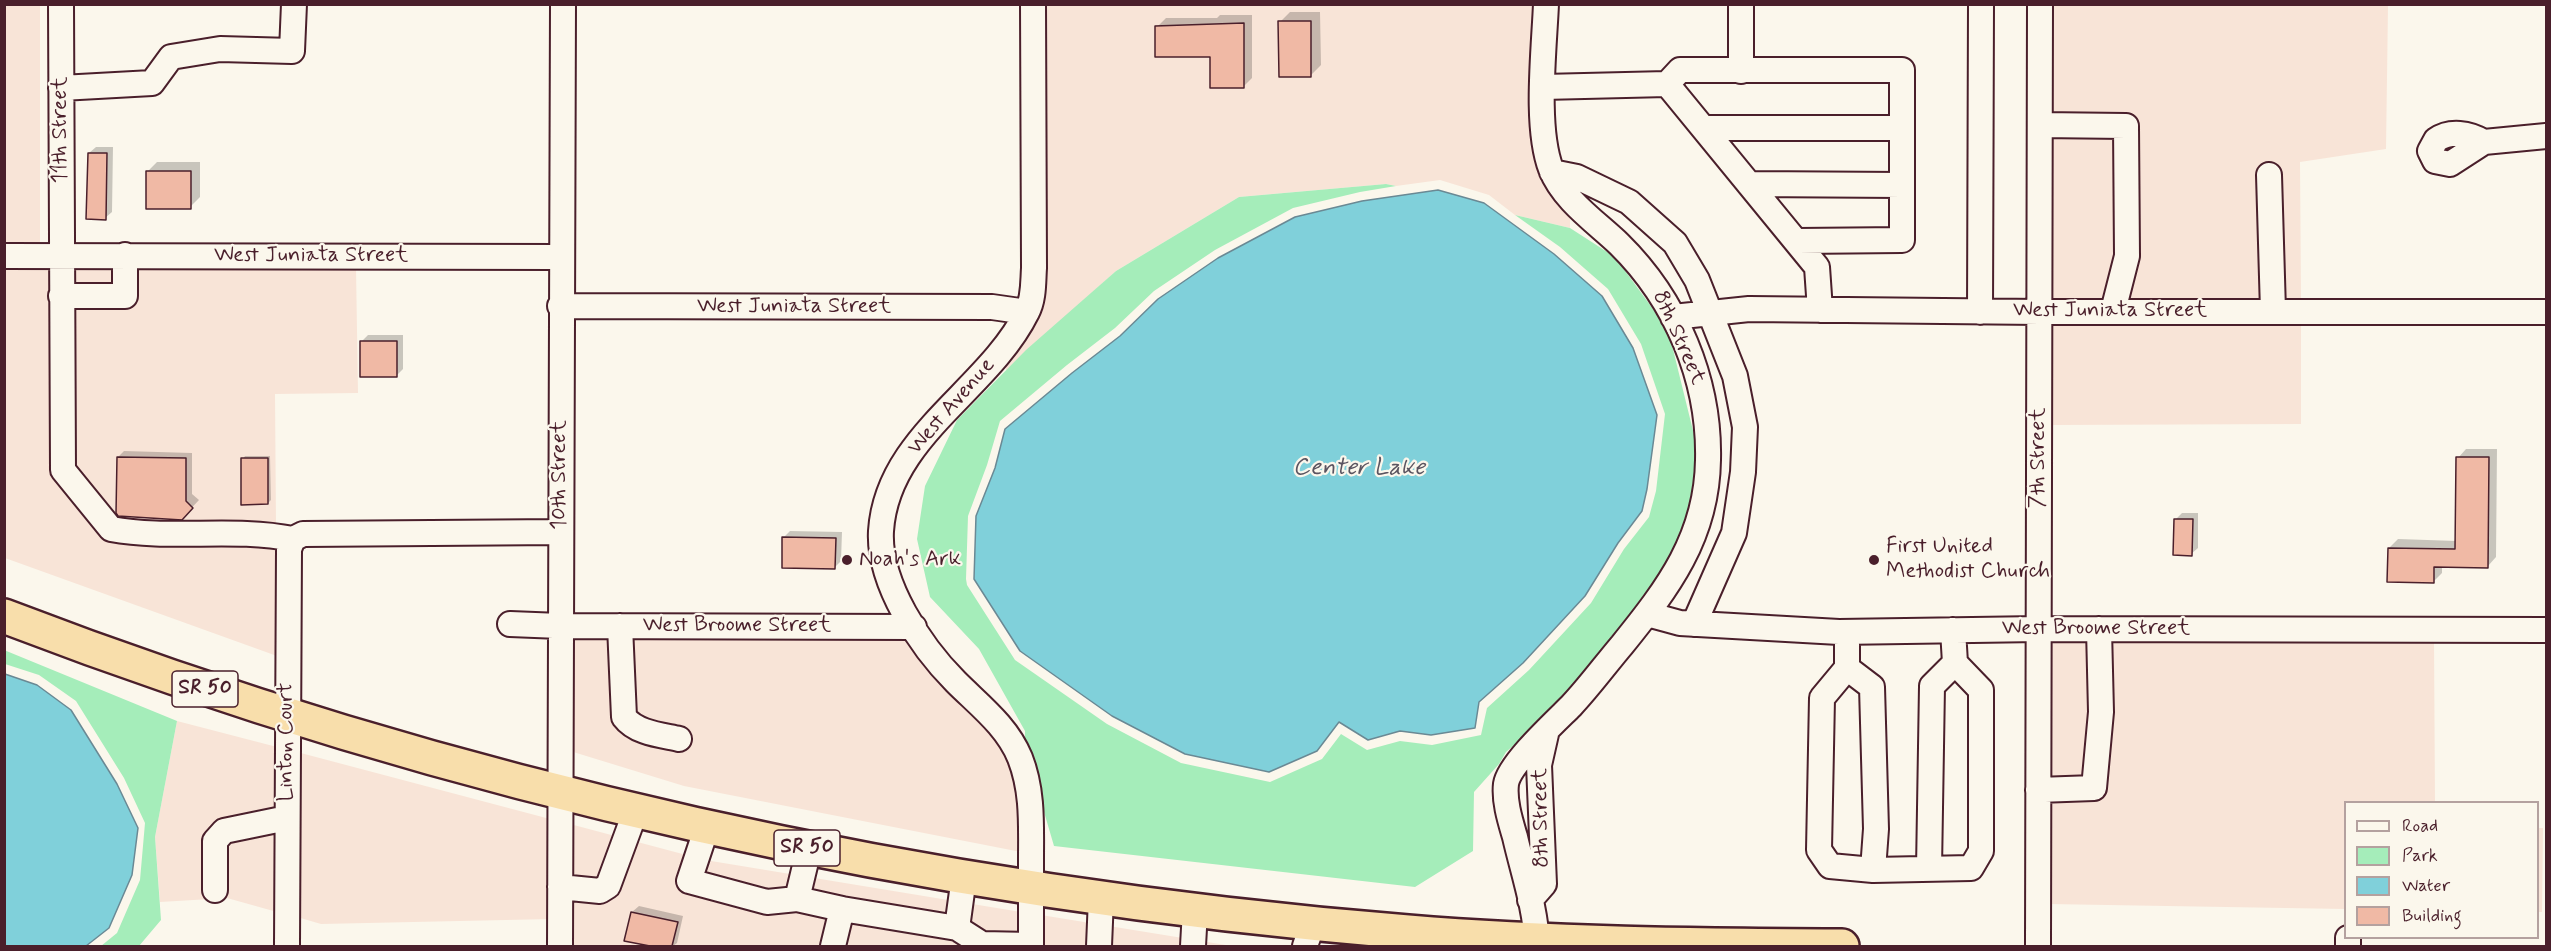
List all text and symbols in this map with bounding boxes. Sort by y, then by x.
street label: 11th Street [48,77,74,183]
street label: West Juniata Street [214,243,408,269]
street label: 8th Street [1646,287,1710,389]
street label: West Juniata Street [697,294,891,320]
street label: West Juniata Street [2013,298,2207,324]
street label: West Avenue [903,353,1001,461]
street label: 7th Street [2026,408,2052,508]
street label: 10th Street [547,420,573,530]
water label: Center Lake [1293,455,1425,483]
place label: First United Methodist Church [1886,534,2050,586]
place label: Noah's Ark [859,547,961,573]
marker: Noah's Ark [840,553,854,567]
marker: First United Methodist Church [1867,553,1881,567]
street label: West Broome Street [643,613,831,639]
street label: West Broome Street [2002,616,2190,642]
road number: SR 50 [172,671,238,707]
street label: Linton Court [274,683,300,801]
street label: 8th Street [1528,768,1556,868]
legend [2344,801,2539,939]
text: Road [2402,814,2438,838]
road number: SR 50 [774,830,840,866]
text: Park [2402,844,2438,868]
text: Water [2402,874,2450,898]
text: Building [2402,904,2462,928]

